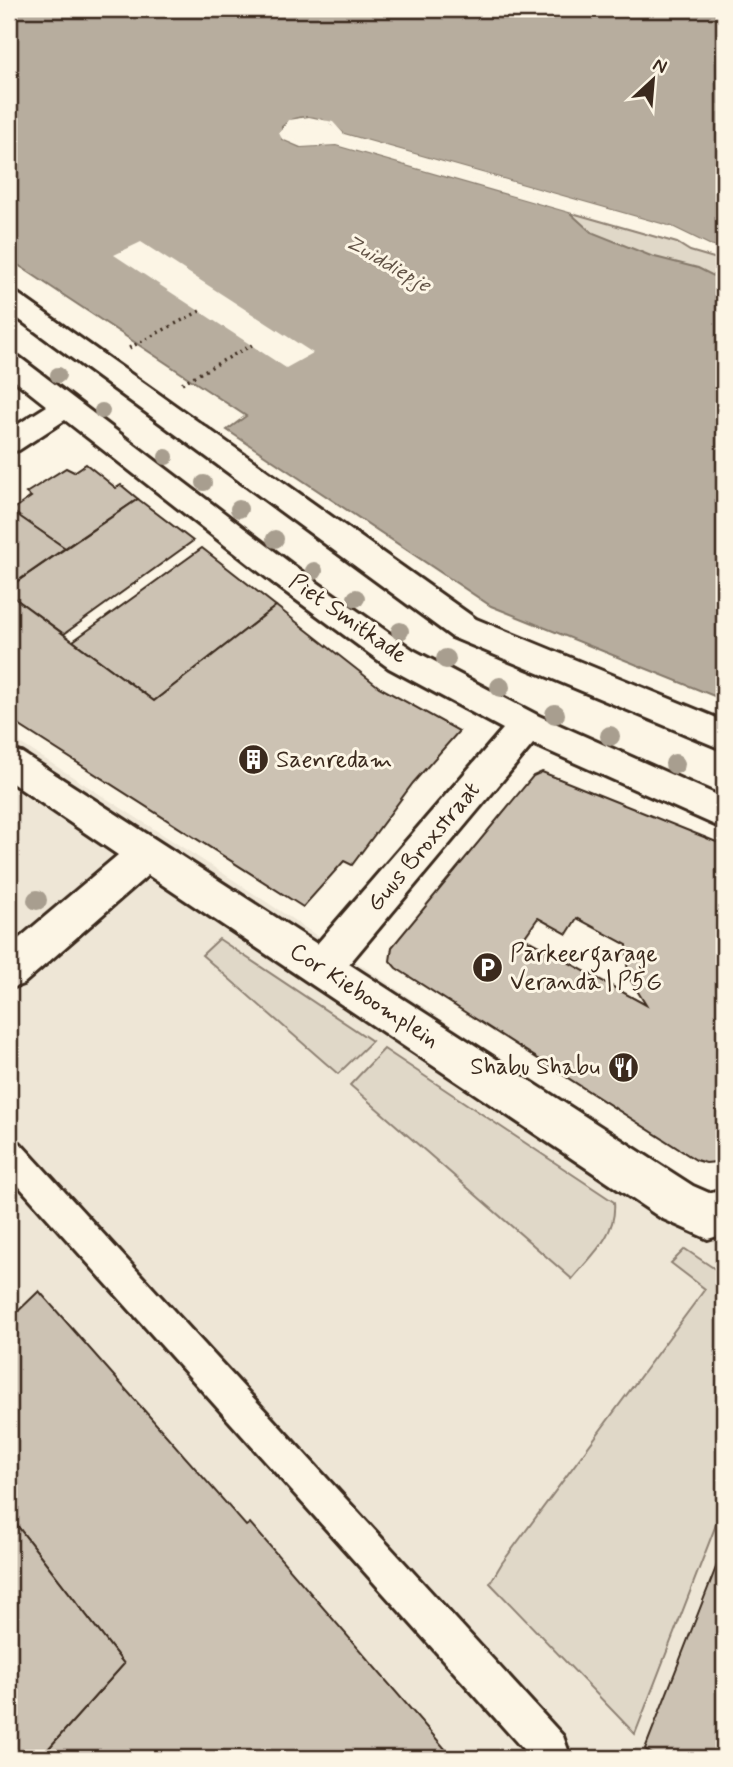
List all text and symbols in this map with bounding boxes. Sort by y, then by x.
north arrow [618,46,688,116]
text: N [649,52,671,80]
water label: Zuiddiepje [340,228,437,300]
street label: Piet Smitkade [283,567,413,671]
building icon: Saenredam [236,743,270,777]
place label: Saenredam [276,745,392,776]
street label: Guus Broxstraat [360,775,488,919]
street label: Cor Kieboomplein [283,936,445,1056]
place label: Parkeergarage Veranda | P5G [510,939,662,998]
parking icon: Parkeergarage Veranda | P5G [470,951,504,985]
restaurant icon: Shabu Shabu [606,1050,640,1084]
place label: Shabu Shabu [470,1052,600,1083]

